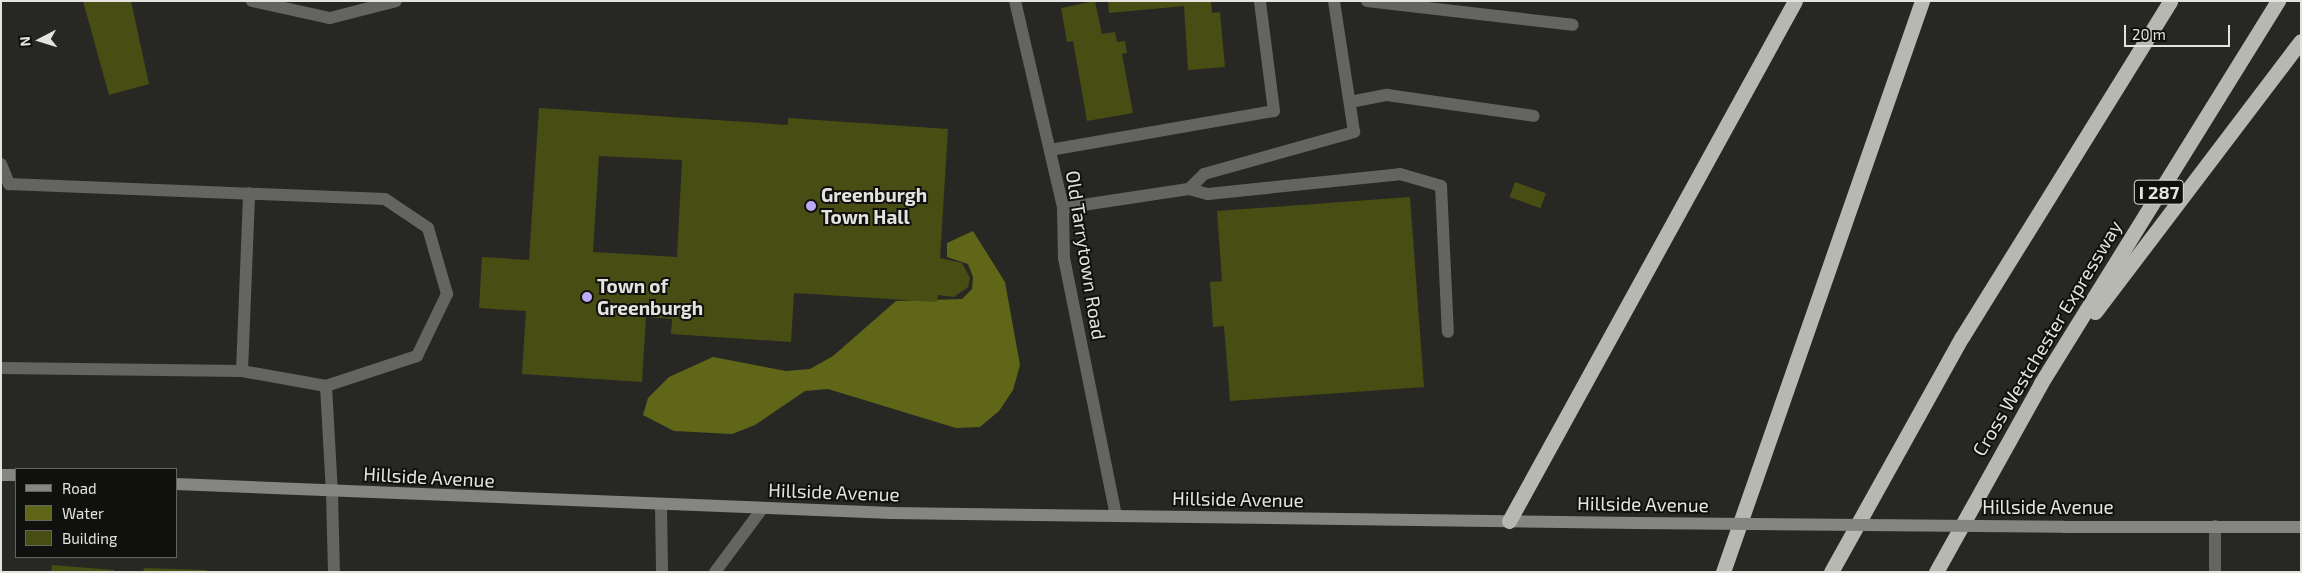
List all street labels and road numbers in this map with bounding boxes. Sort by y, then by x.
street label: Old Tarrytown Road [1061,169,1111,341]
road number: I 287 [2133,176,2185,208]
street label: Cross Westchester Expressway [1967,216,2127,460]
street label: Hillside Avenue [362,462,496,492]
street label: Hillside Avenue [768,478,900,506]
street label: Hillside Avenue [1172,486,1304,512]
street label: Hillside Avenue [1577,491,1709,517]
street label: Hillside Avenue [1982,496,2114,518]

